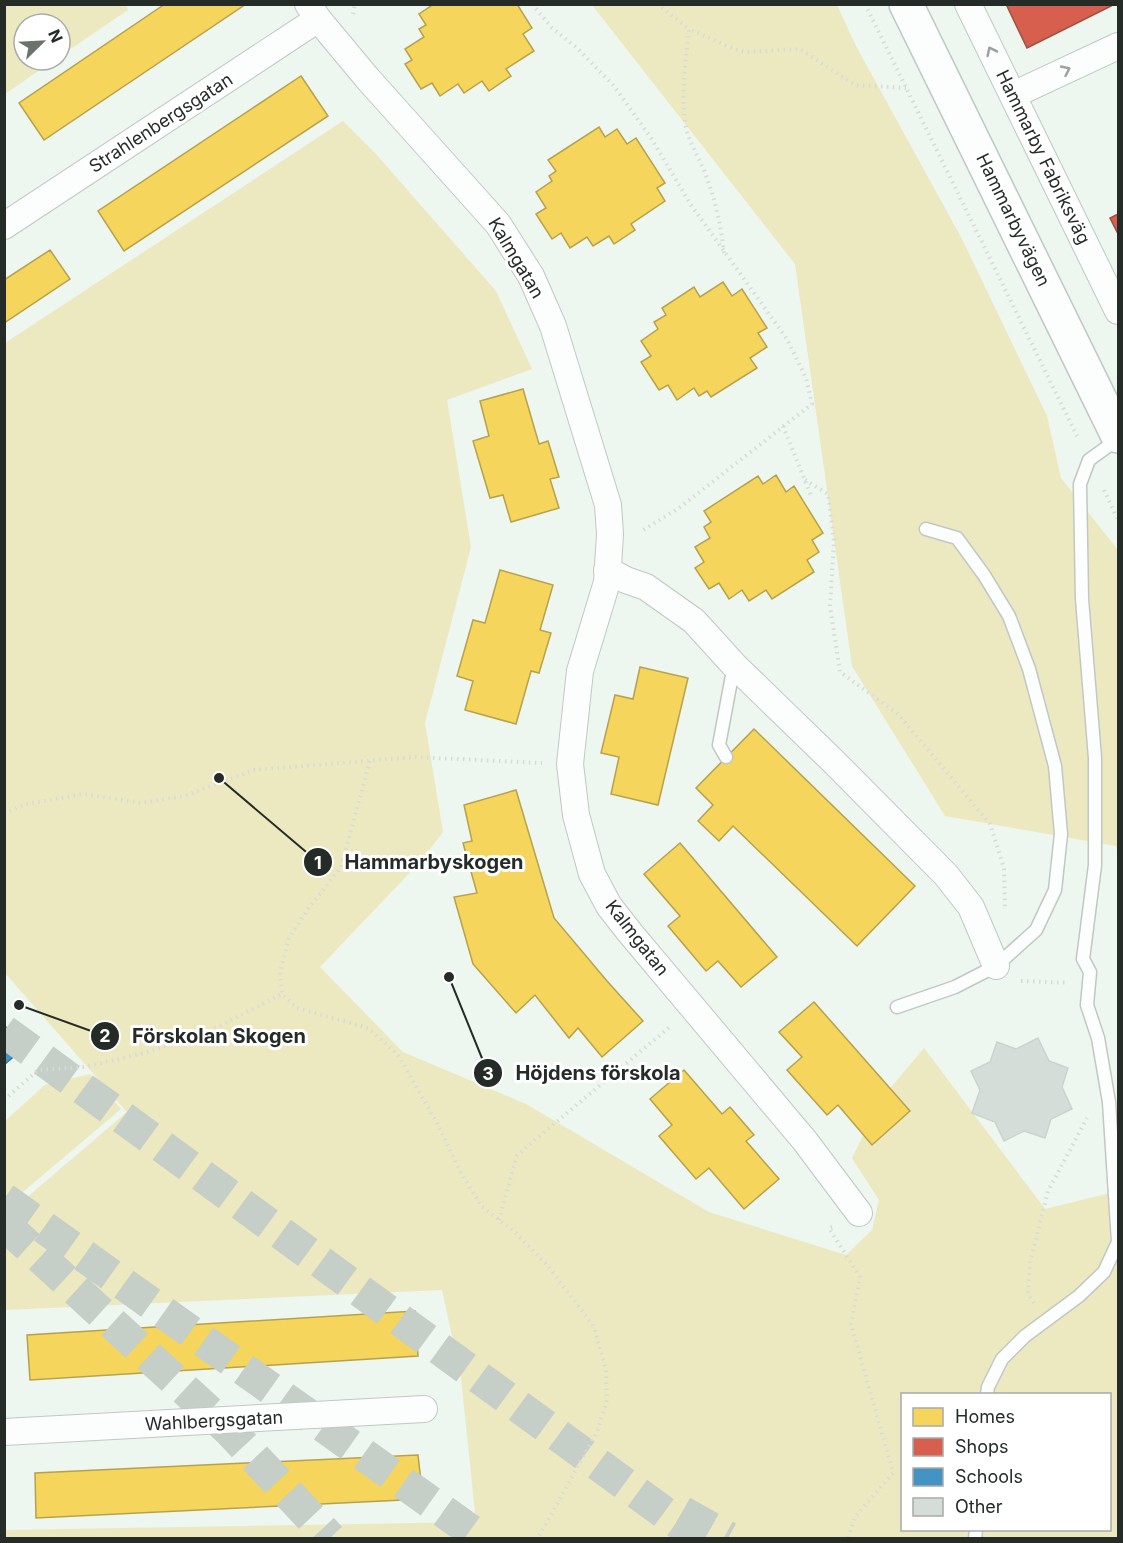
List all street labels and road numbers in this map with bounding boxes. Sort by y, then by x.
street label: Hammarby Fabriksväg [992,66,1095,247]
street label: Strahlenbergsgatan [85,68,236,177]
street label: Hammarbyvägen [972,150,1055,290]
street label: Kalmgatan [484,214,549,302]
street label: Kalmgatan [601,896,673,980]
street label: Wahlbergsgatan [144,1406,284,1435]

